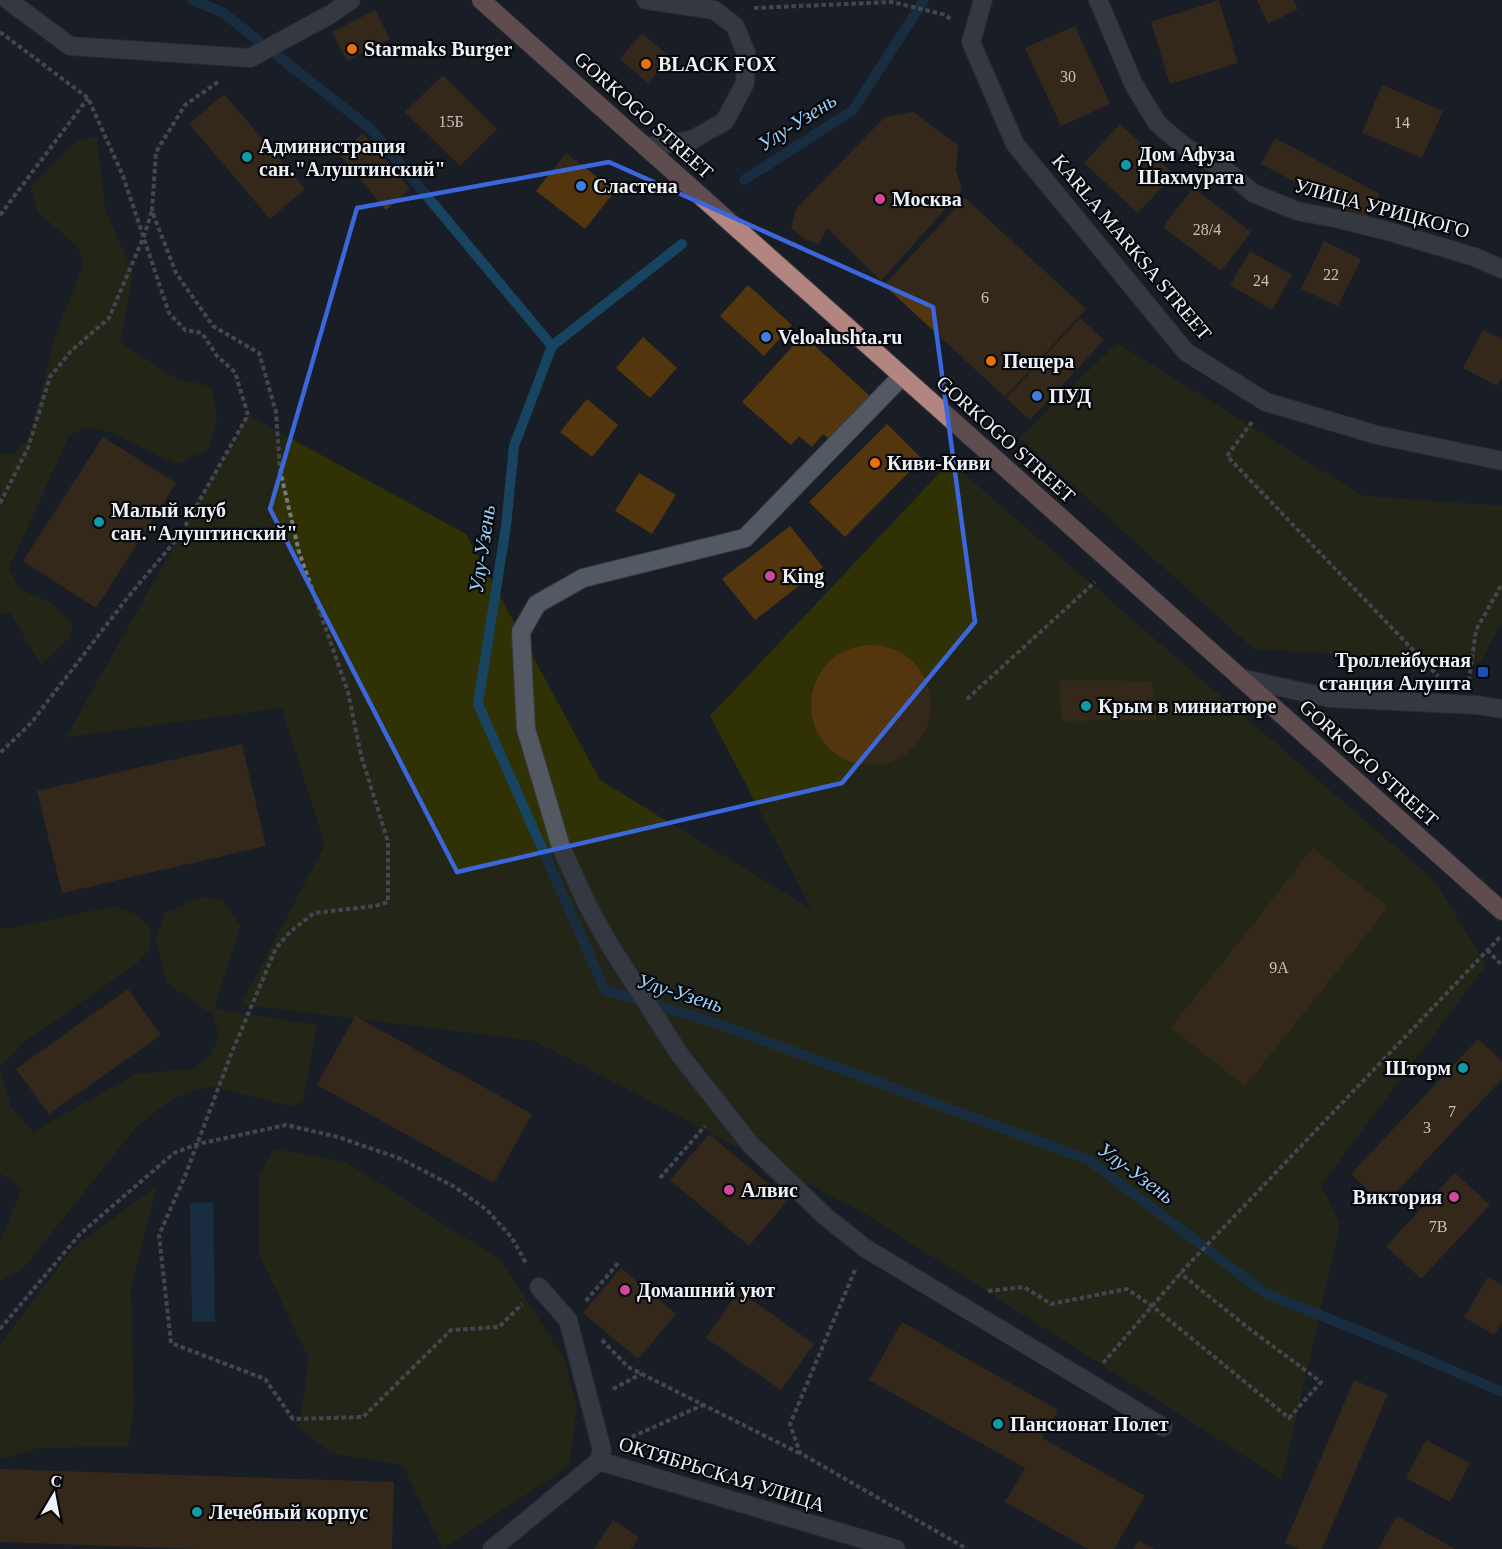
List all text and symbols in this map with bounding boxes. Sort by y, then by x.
place label: Starmaks Burger [364,38,512,61]
marker: Starmaks Burger [345,42,359,56]
street label: GORKOGO STREET [570,47,718,183]
place label: BLACK FOX [658,53,777,75]
marker: BLACK FOX [639,57,653,71]
house number: 30 [1060,68,1076,85]
water label: Улу-Узень [753,88,841,156]
house number: 15Б [438,113,464,130]
house number: 14 [1394,114,1410,131]
place label: Администрация сан."Алуштинский" [259,135,446,181]
place label: Дом Афуза Шахмурата [1138,143,1244,189]
marker: Администрация сан."Алуштинский" [240,150,254,164]
street label: KARLA MARKSA STREET [1048,150,1216,344]
marker: Дом Афуза Шахмурата [1119,158,1133,172]
street label: УЛИЦА УРИЦКОГО [1292,174,1472,243]
place label: Сластена [593,175,678,197]
marker: Сластена [574,179,588,193]
place label: Москва [892,188,962,210]
marker: Москва [873,192,887,206]
house number: 28/4 [1193,221,1221,238]
house number: 22 [1323,266,1339,283]
house number: 24 [1253,272,1269,289]
house number: 6 [981,289,989,306]
place label: Veloalushta.ru [778,326,902,348]
marker: Veloalushta.ru [759,330,773,344]
place label: Пещера [1003,350,1074,373]
marker: Пещера [984,354,998,368]
street label: GORKOGO STREET [932,371,1080,507]
place label: ПУД [1049,385,1091,408]
marker: ПУД [1030,389,1044,403]
place label: Киви-Киви [887,452,990,474]
marker: Киви-Киви [868,456,882,470]
place label: Малый клуб сан."Алуштинский" [111,499,298,545]
water label: Улу-Узень [464,503,500,595]
marker: Малый клуб сан."Алуштинский" [92,515,106,529]
place label: King [782,565,824,588]
marker: King [763,569,777,583]
place label: Троллейбусная станция Алушта [1319,649,1471,695]
marker: Троллейбусная станция Алушта [1476,665,1490,679]
place label: Крым в миниатюре [1098,695,1277,718]
street label: GORKOGO STREET [1295,695,1443,831]
marker: Крым в миниатюре [1079,699,1093,713]
house number: 9А [1269,959,1289,976]
water label: Улу-Узень [634,969,726,1017]
place label: Шторм [1385,1057,1451,1080]
marker: Шторм [1456,1061,1470,1075]
house number: 7 [1448,1103,1456,1120]
house number: 3 [1423,1119,1431,1136]
water label: Улу-Узень [1093,1137,1179,1209]
place label: Алвис [741,1179,798,1201]
marker: Алвис [722,1183,736,1197]
place label: Виктория [1353,1186,1442,1209]
marker: Виктория [1447,1190,1461,1204]
house number: 7В [1429,1218,1447,1235]
place label: Домашний уют [637,1279,775,1302]
marker: Домашний уют [618,1283,632,1297]
place label: Пансионат Полет [1010,1413,1169,1435]
marker: Пансионат Полет [991,1417,1005,1431]
street label: ОКТЯБРЬСКАЯ УЛИЦА [616,1432,828,1517]
north arrow [24,1465,84,1525]
text: С [49,1471,64,1490]
place label: Лечебный корпус [209,1501,368,1524]
marker: Лечебный корпус [190,1505,204,1519]

